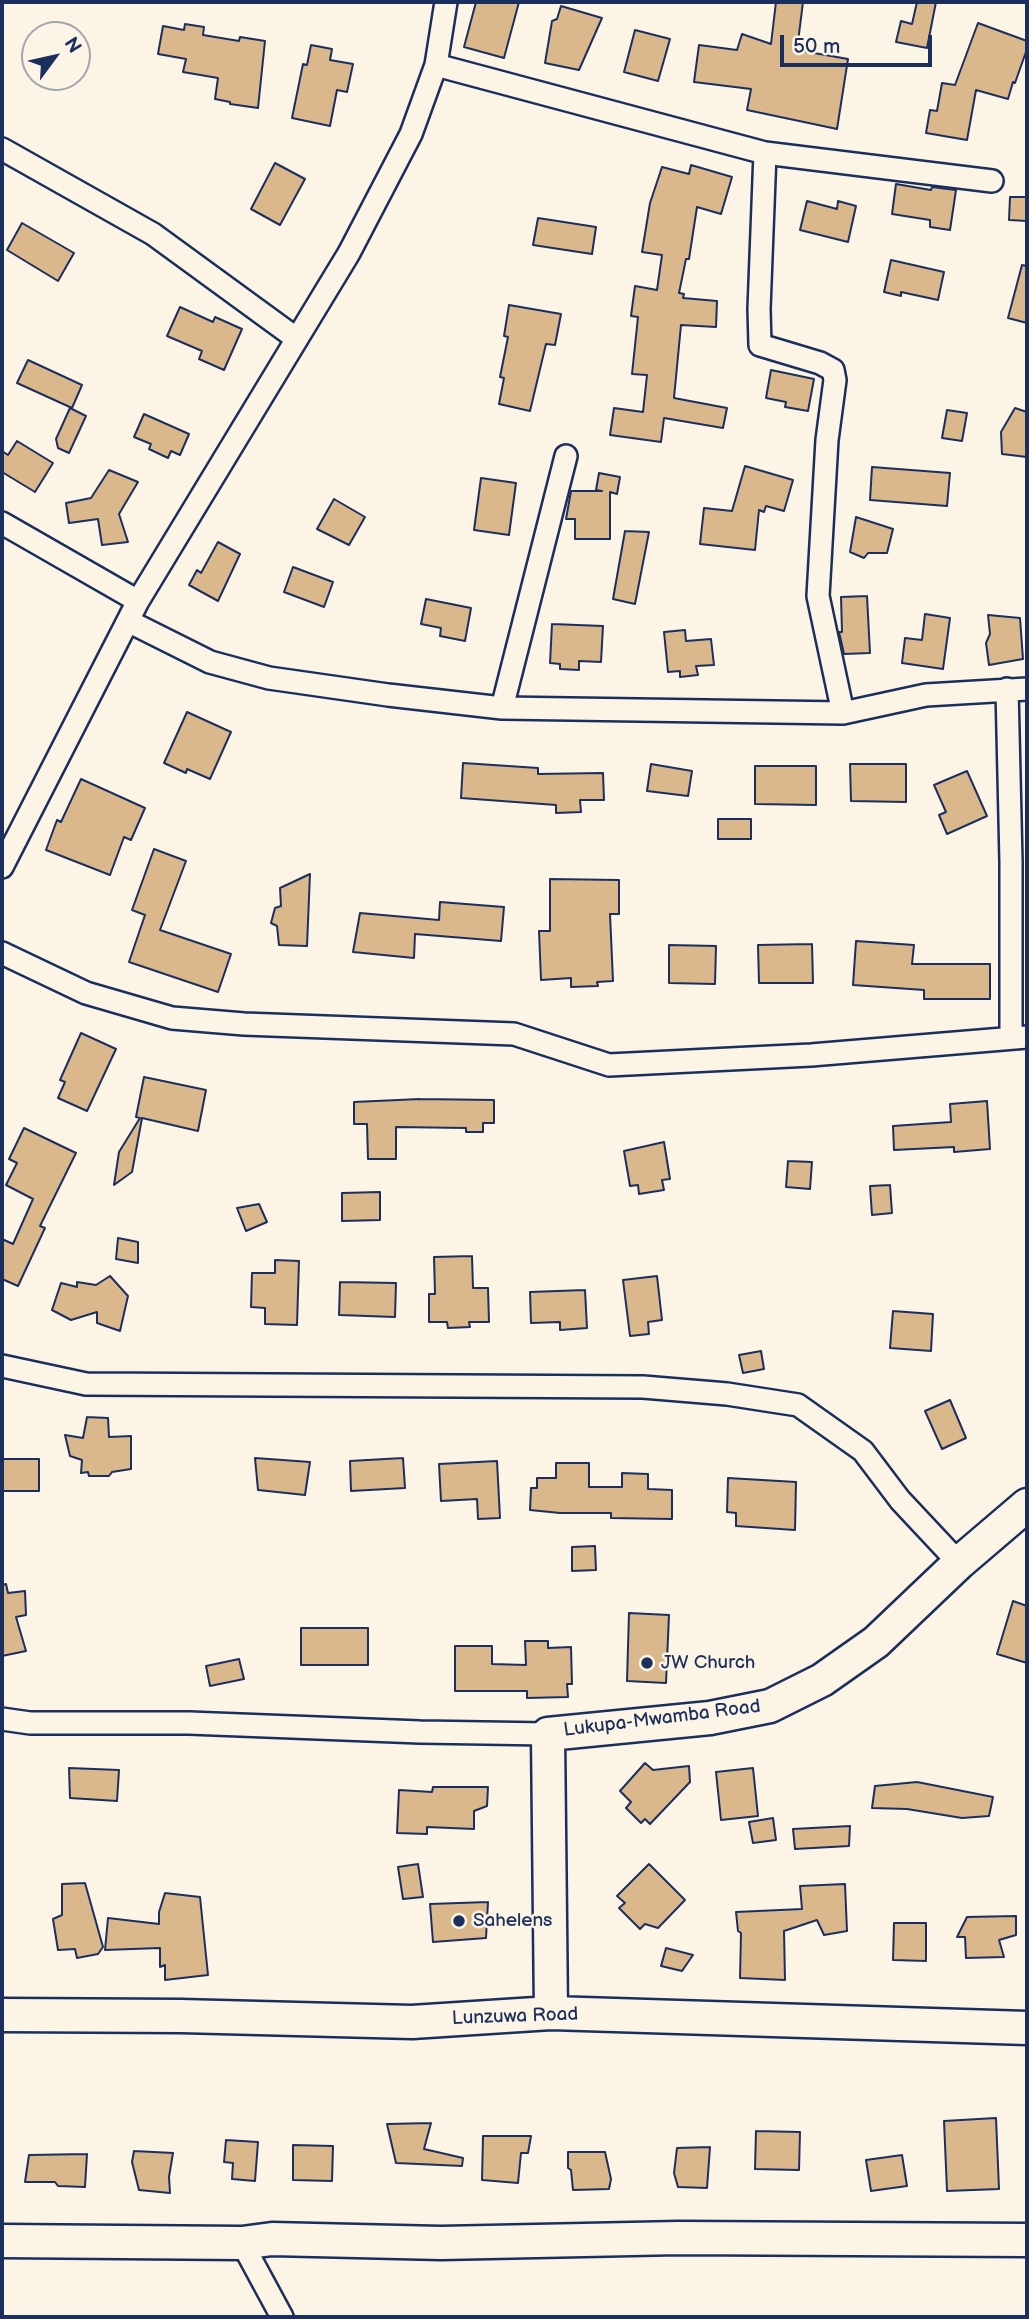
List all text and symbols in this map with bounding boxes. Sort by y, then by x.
north arrow [21,21,91,91]
scale bar [784,21,936,65]
text: N [59,33,86,58]
text: 50 m [793,34,840,59]
place label: JW Church [661,1652,755,1674]
marker: JW Church [639,1655,655,1671]
street label: Lukupa-Mwamba Road [562,1696,762,1742]
place label: Sahelens [473,1910,553,1932]
marker: Sahelens [451,1913,467,1929]
street label: Lunzuwa Road [451,2003,579,2031]

